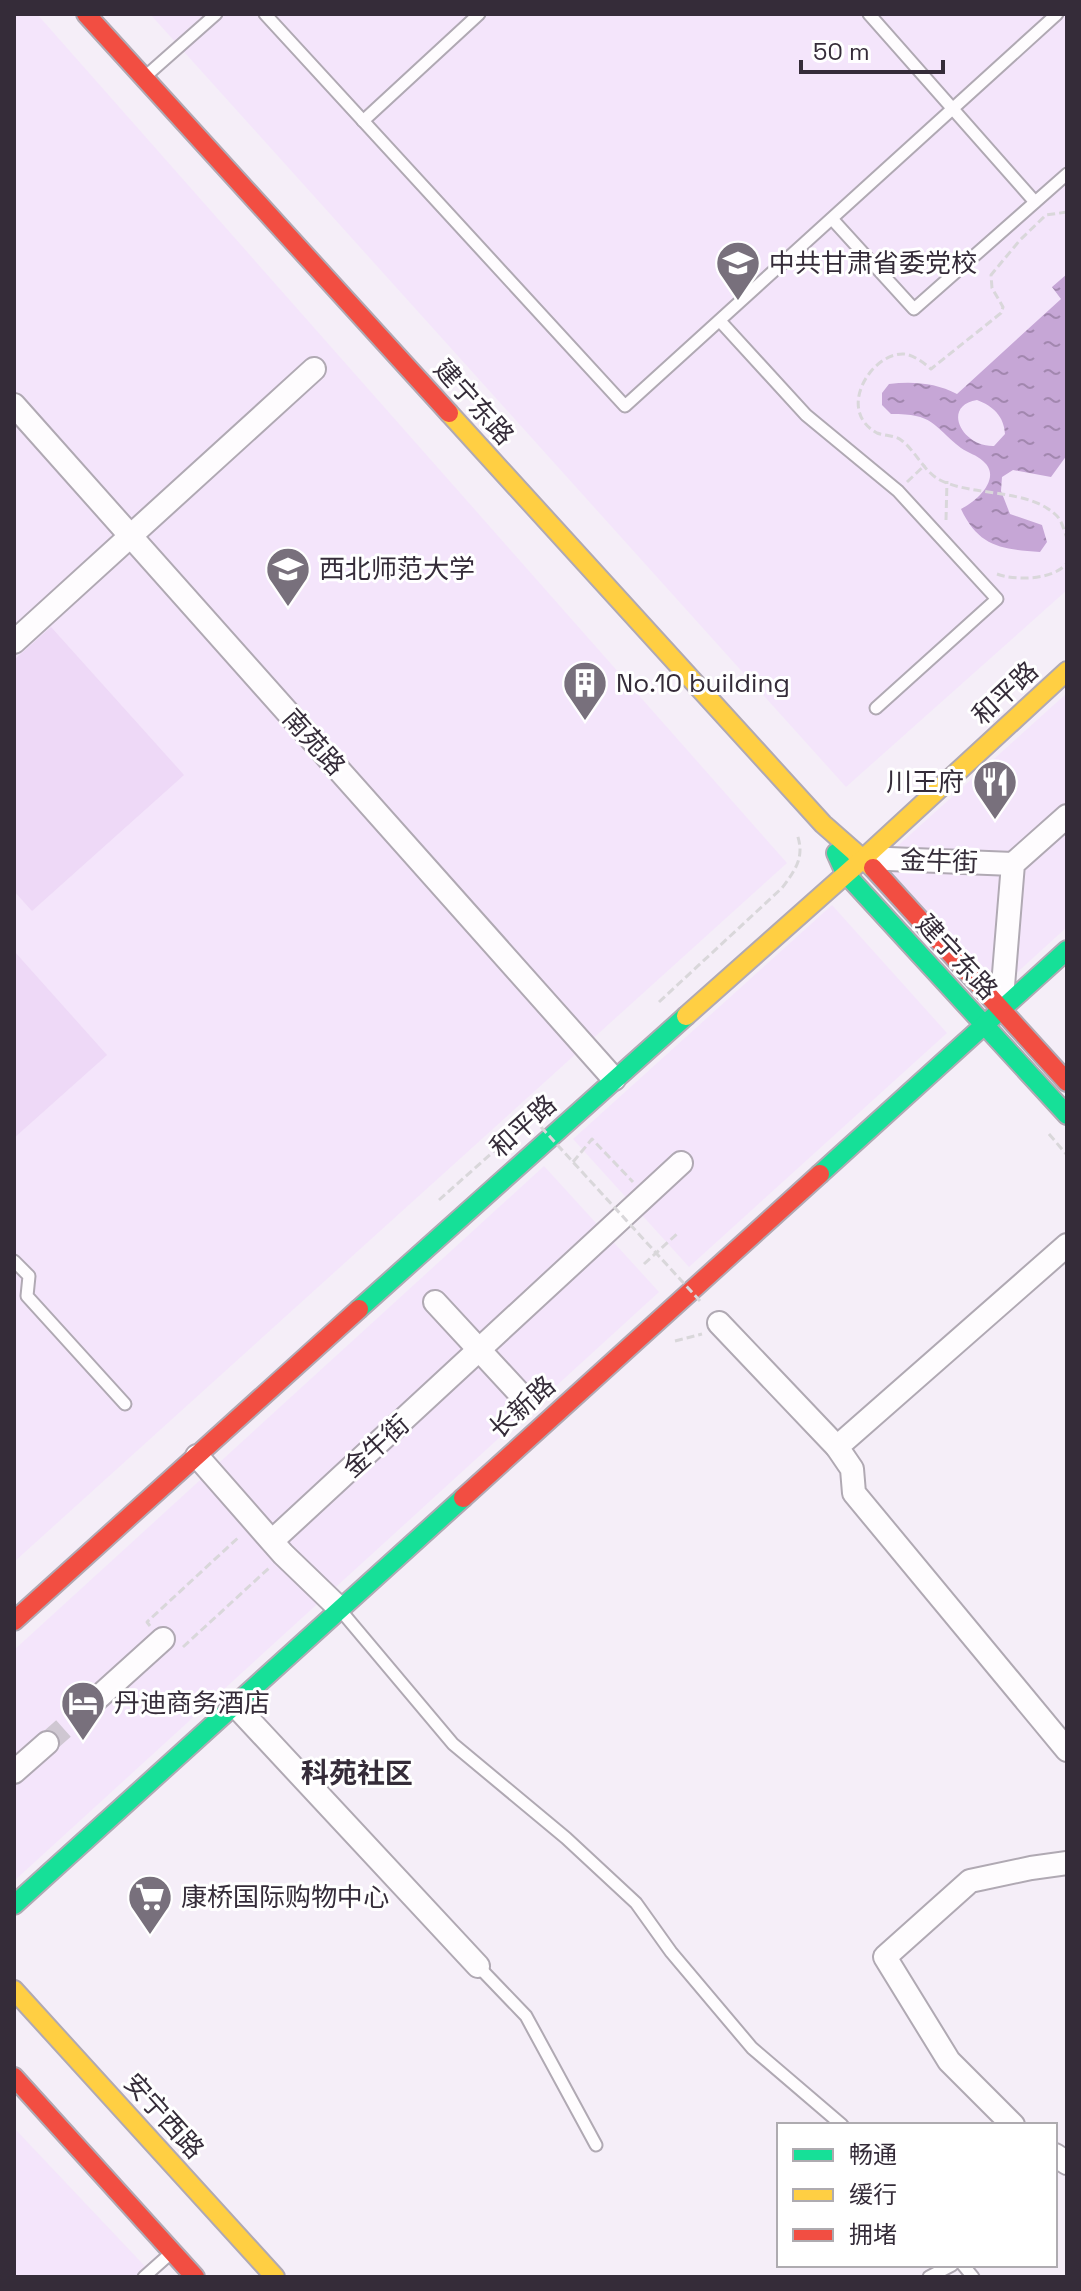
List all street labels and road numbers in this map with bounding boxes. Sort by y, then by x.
street label: 建宁东路 [427,352,521,452]
street label: 和平路 [965,654,1045,732]
street label: 南苑路 [275,702,353,782]
street label: 金牛街 [899,843,979,879]
street label: 建宁东路 [909,907,1005,1007]
street label: 和平路 [483,1087,563,1165]
street label: 长新路 [482,1368,562,1446]
street label: 金牛街 [336,1407,416,1485]
street label: 安宁西路 [117,2066,211,2166]

